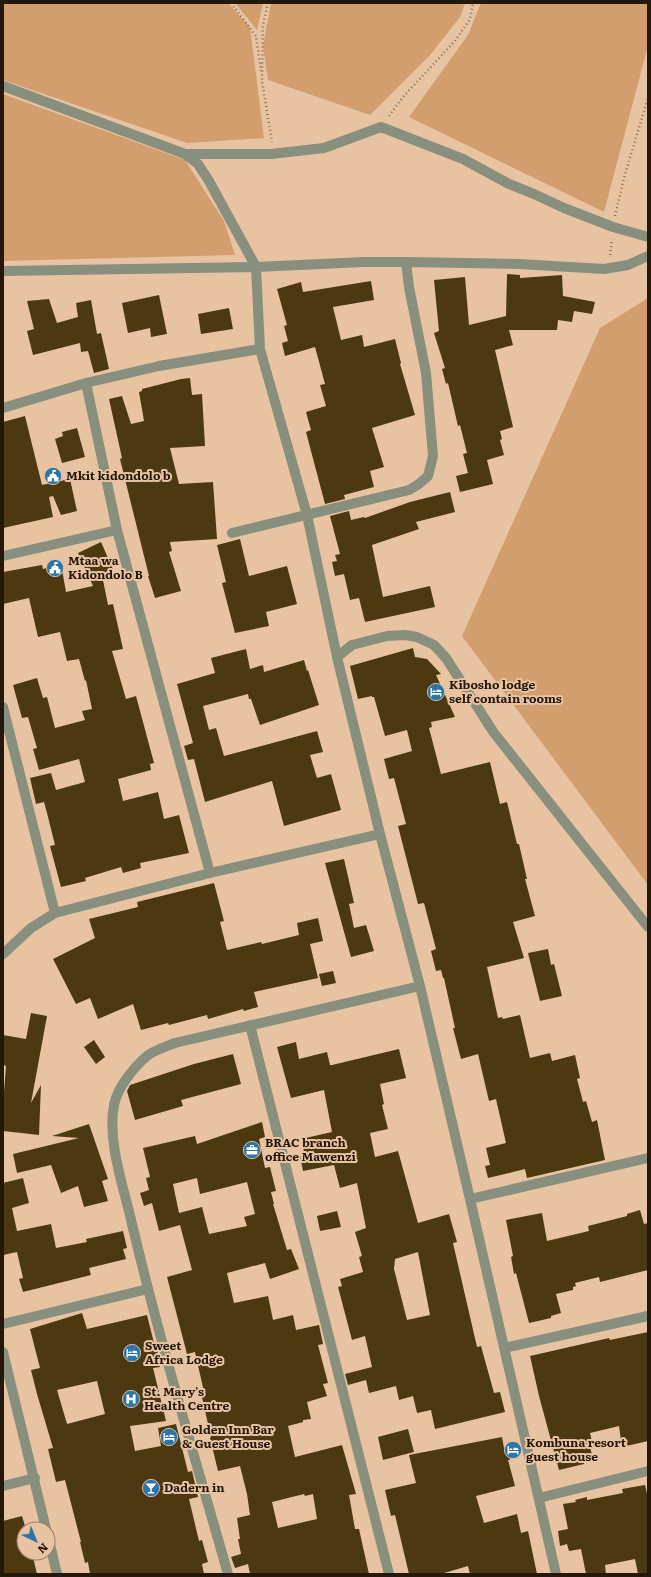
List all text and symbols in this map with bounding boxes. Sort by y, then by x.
public building icon: Mkit kidondolo b [43,466,63,486]
place label: Mkit kidondolo b [66,466,171,484]
place label: Mtaa wa Kidondolo B [68,551,143,583]
public building icon: Mtaa wa Kidondolo B [45,558,65,578]
place label: Kibosho lodge self contain rooms [449,675,562,707]
hotel icon: Kibosho lodge self contain rooms [426,682,446,702]
place label: BRAC branch office Mawenzi [265,1133,357,1165]
office icon: BRAC branch office Mawenzi [242,1140,262,1160]
place label: Sweet Africa Lodge [145,1336,223,1368]
hotel icon: Sweet Africa Lodge [122,1343,142,1363]
place label: St. Mary's Health Centre [144,1382,229,1414]
hospital icon: St. Mary's Health Centre [121,1389,141,1409]
place label: Golden Inn Bar & Guest House [182,1420,274,1452]
hotel icon: Golden Inn Bar & Guest House [159,1427,179,1447]
place label: Kombuna resort guest house [526,1433,627,1465]
hotel icon: Kombuna resort guest house [503,1440,523,1460]
bar icon: Dadern in [141,1478,161,1498]
place label: Dadern in [164,1478,225,1496]
north arrow [16,1521,56,1561]
text: N [35,1540,52,1558]

